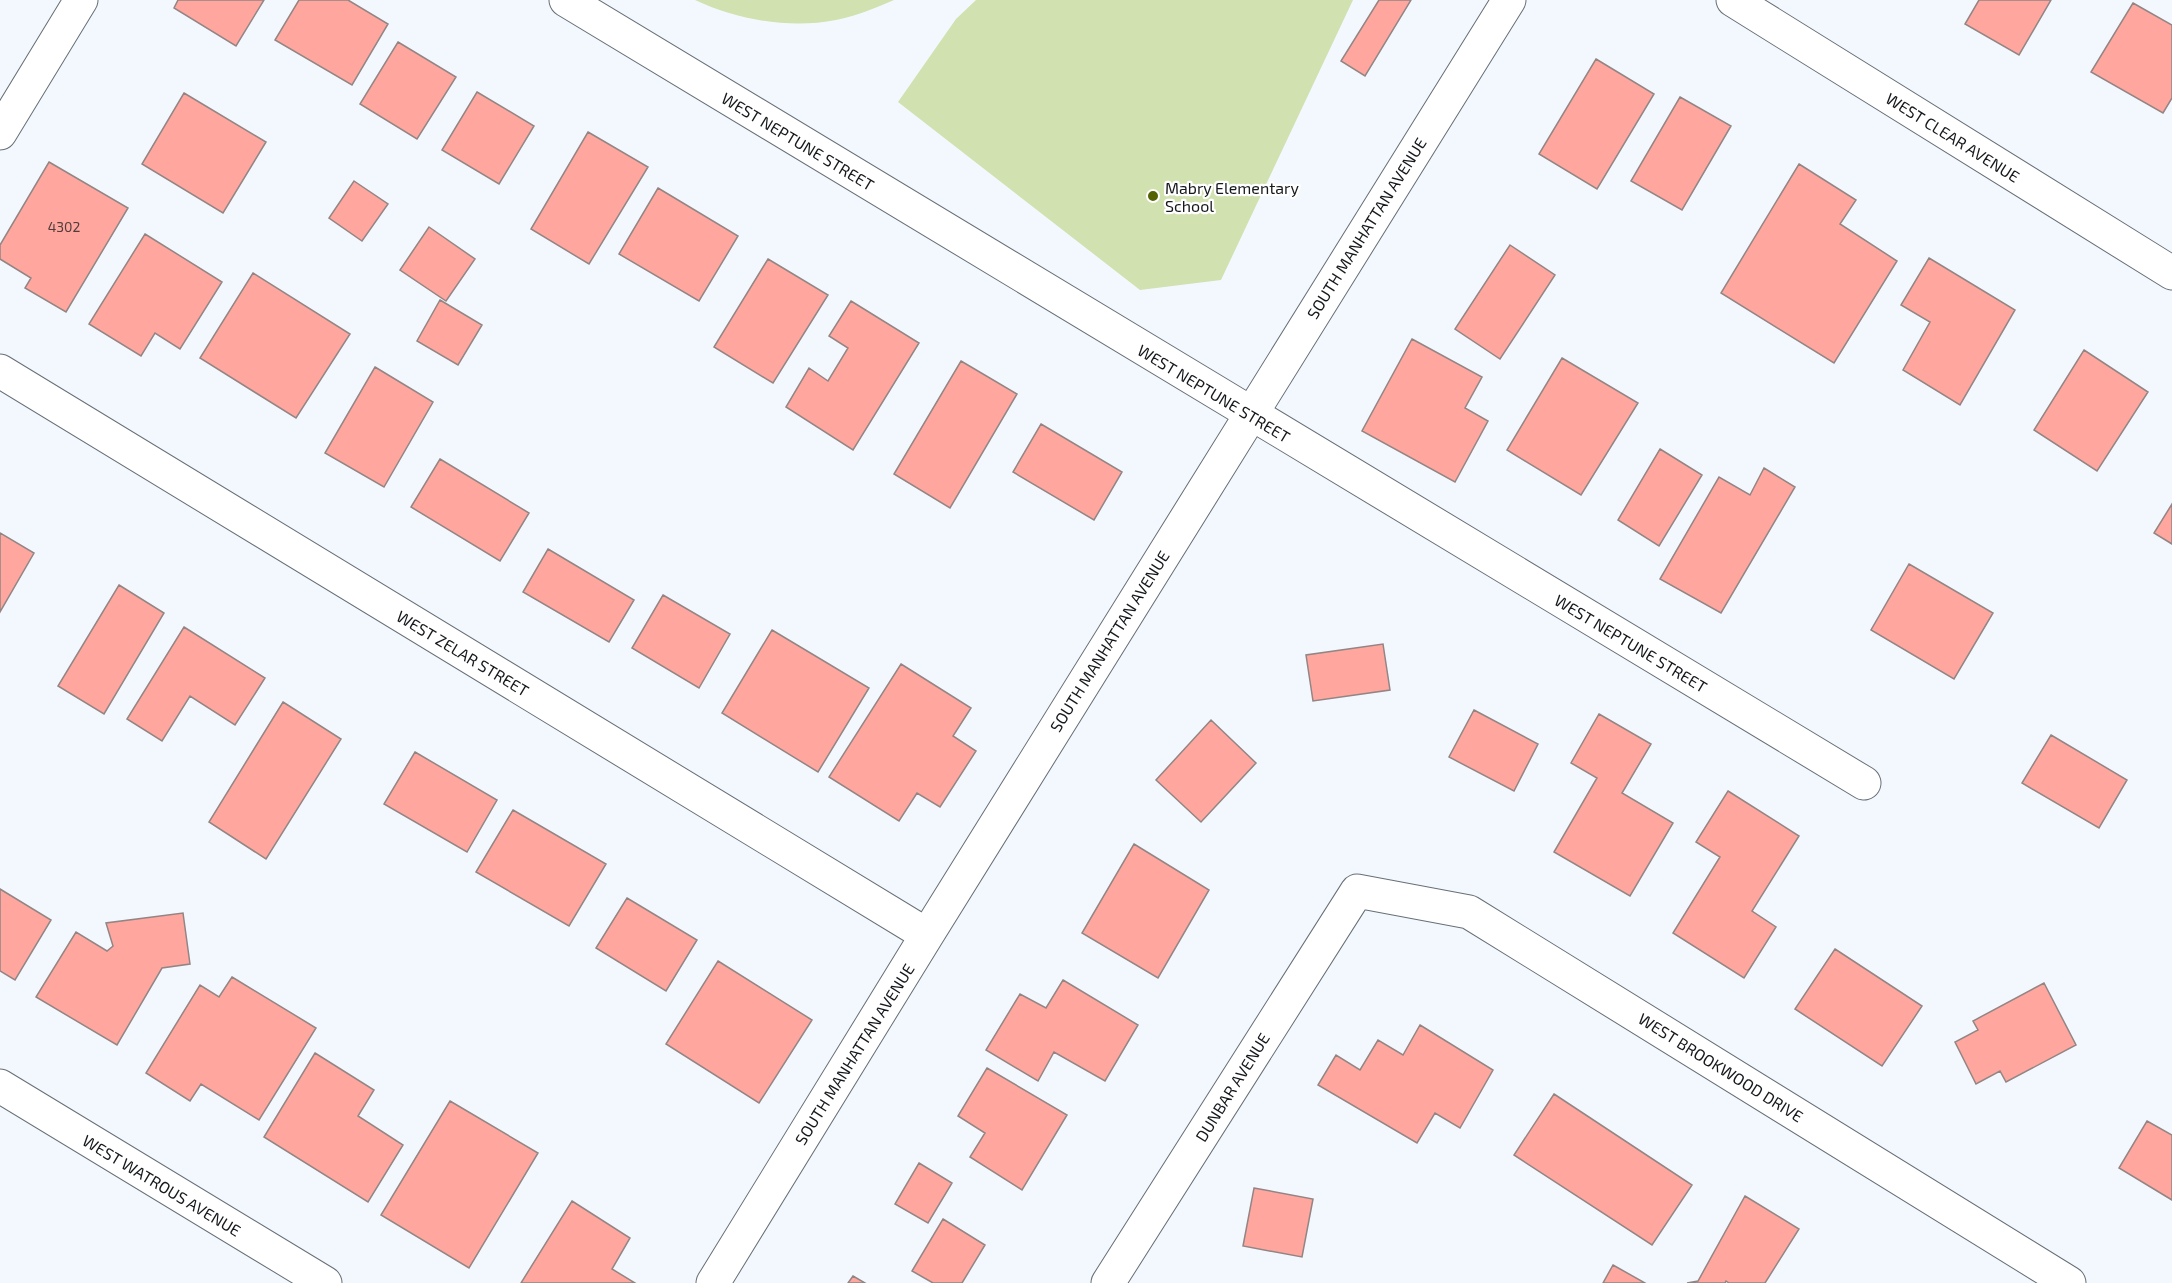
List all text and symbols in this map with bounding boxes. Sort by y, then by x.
street label: WEST NEPTUNE STREET [718,88,878,194]
street label: WEST CLEAR AVENUE [1883,88,2023,186]
street label: SOUTH MANHATTAN AVENUE [1302,134,1430,322]
place label: Mabry Elementary School [1165,178,1300,215]
marker: Mabry Elementary School [1146,189,1160,203]
house number: 4302 [48,218,80,235]
street label: WEST NEPTUNE STREET [1134,340,1294,446]
street label: SOUTH MANHATTAN AVENUE [1045,547,1173,735]
street label: WEST NEPTUNE STREET [1551,590,1711,696]
street label: WEST ZELAR STREET [394,606,532,700]
street label: SOUTH MANHATTAN AVENUE [790,960,918,1148]
street label: WEST BROOKWOOD DRIVE [1635,1008,1807,1126]
street label: DUNBAR AVENUE [1191,1029,1273,1145]
street label: WEST WATROUS AVENUE [80,1130,244,1240]

